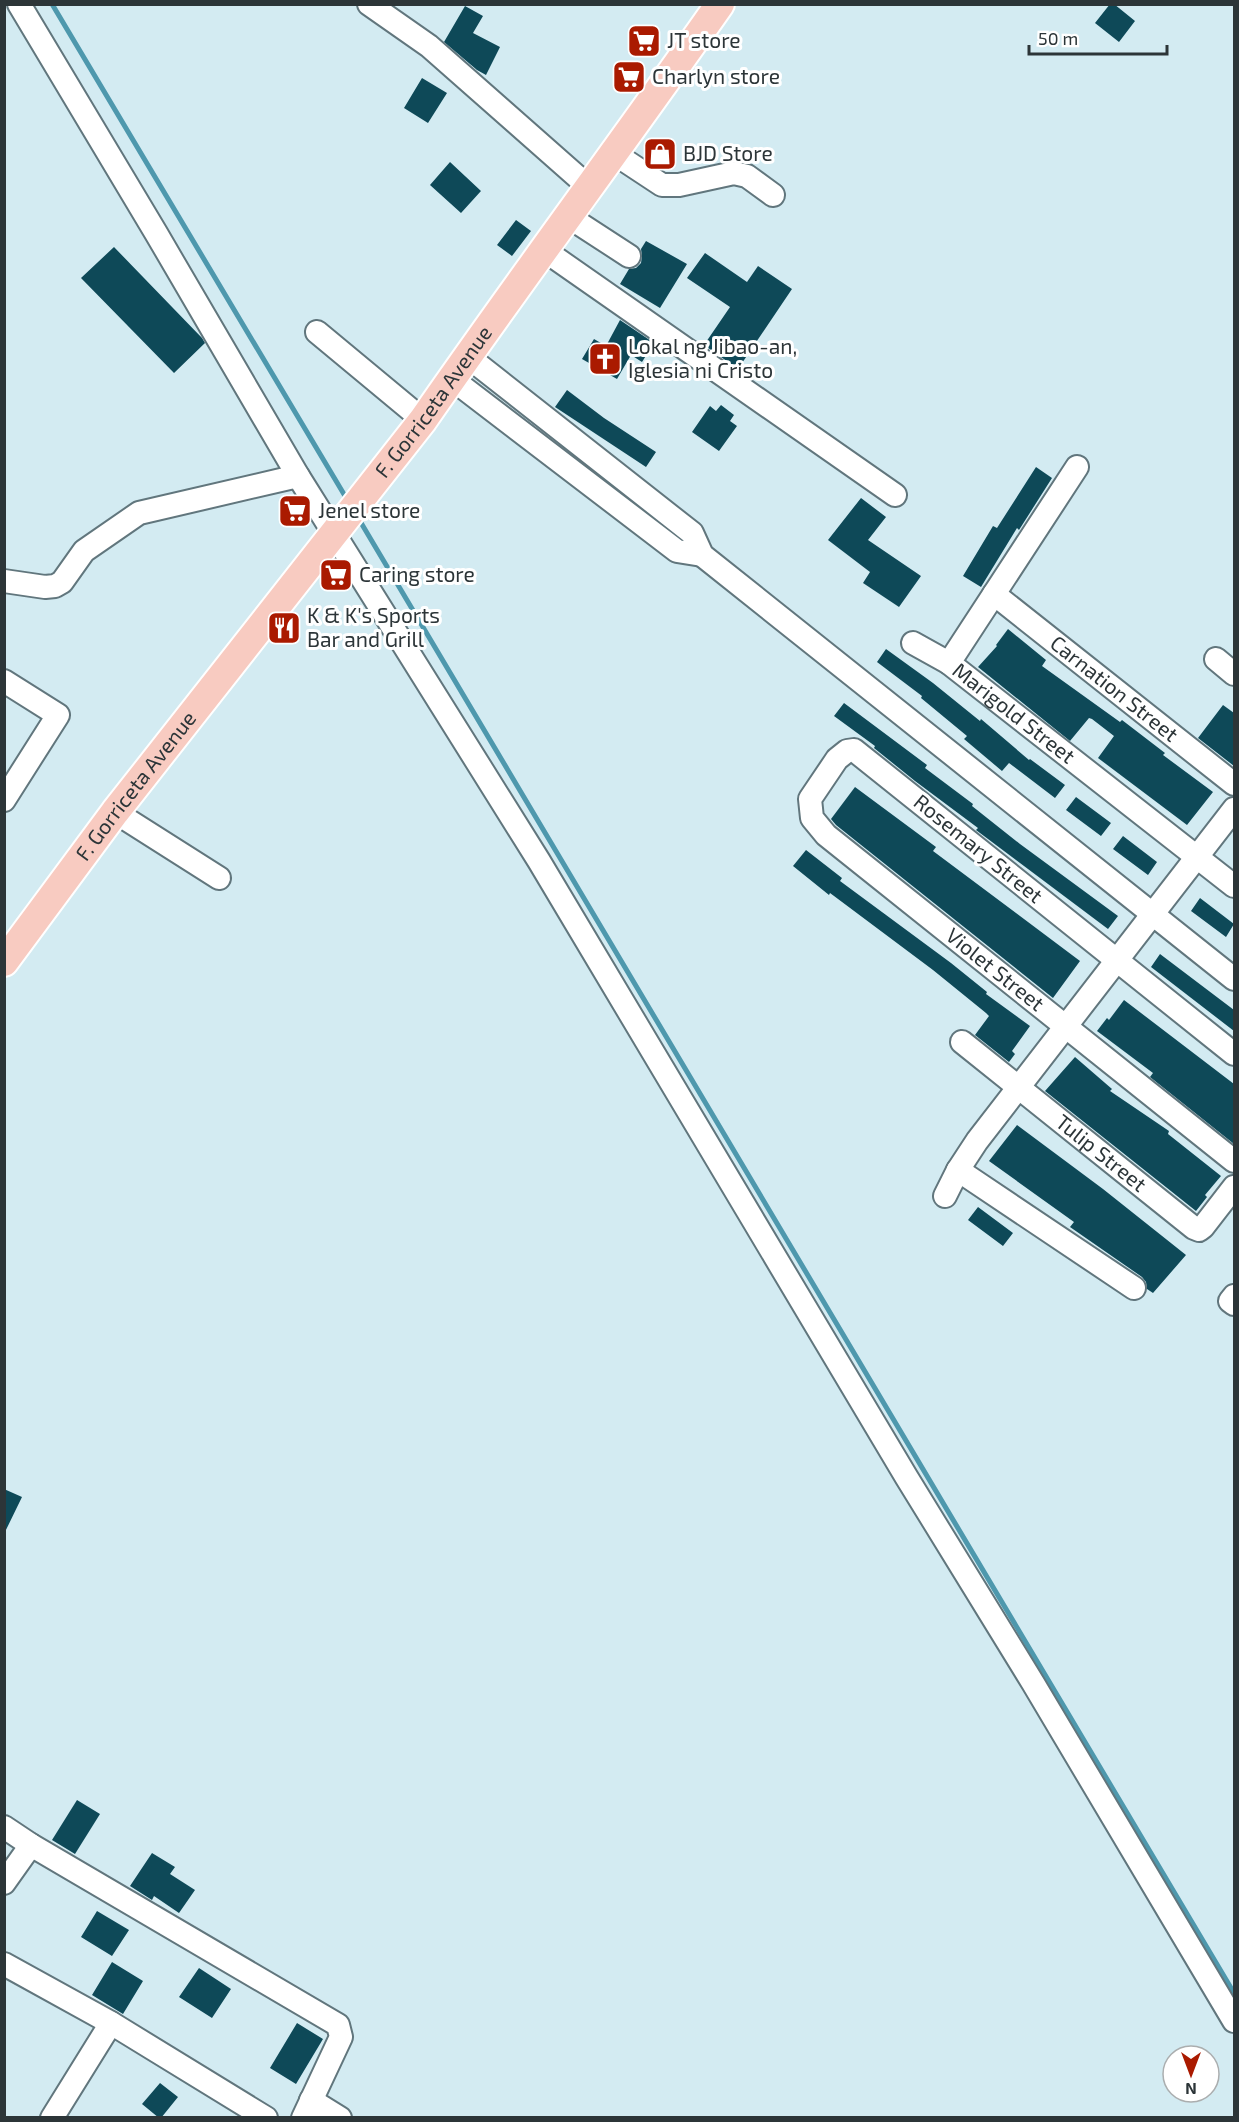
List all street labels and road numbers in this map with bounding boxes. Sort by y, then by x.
street label: F. Gorriceta Avenue [369,320,496,482]
street label: Carnation Street [1046,630,1184,746]
street label: Marigold Street [948,657,1081,768]
street label: F. Gorriceta Avenue [69,706,200,865]
street label: Rosemary Street [909,788,1049,908]
street label: Violet Street [942,922,1050,1016]
street label: Tulip Street [1051,1108,1152,1196]

